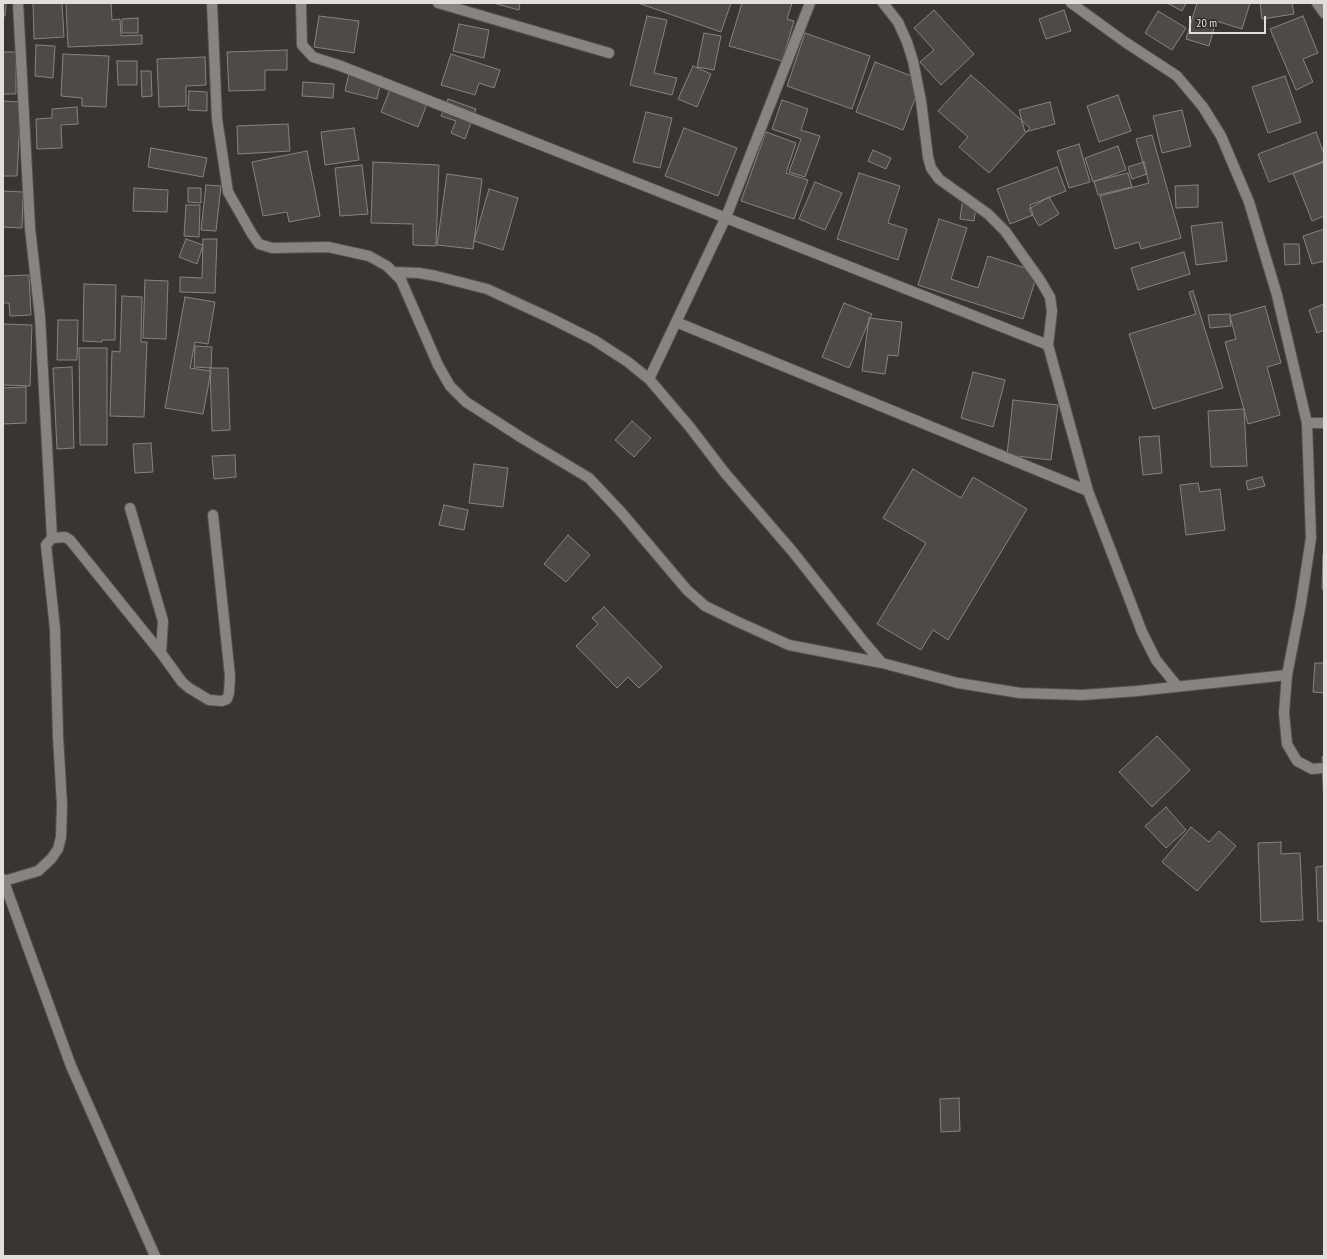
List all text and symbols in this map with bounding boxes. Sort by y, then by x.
scale bar [1191,8,1268,34]
text: 20 m [1196,15,1217,30]

